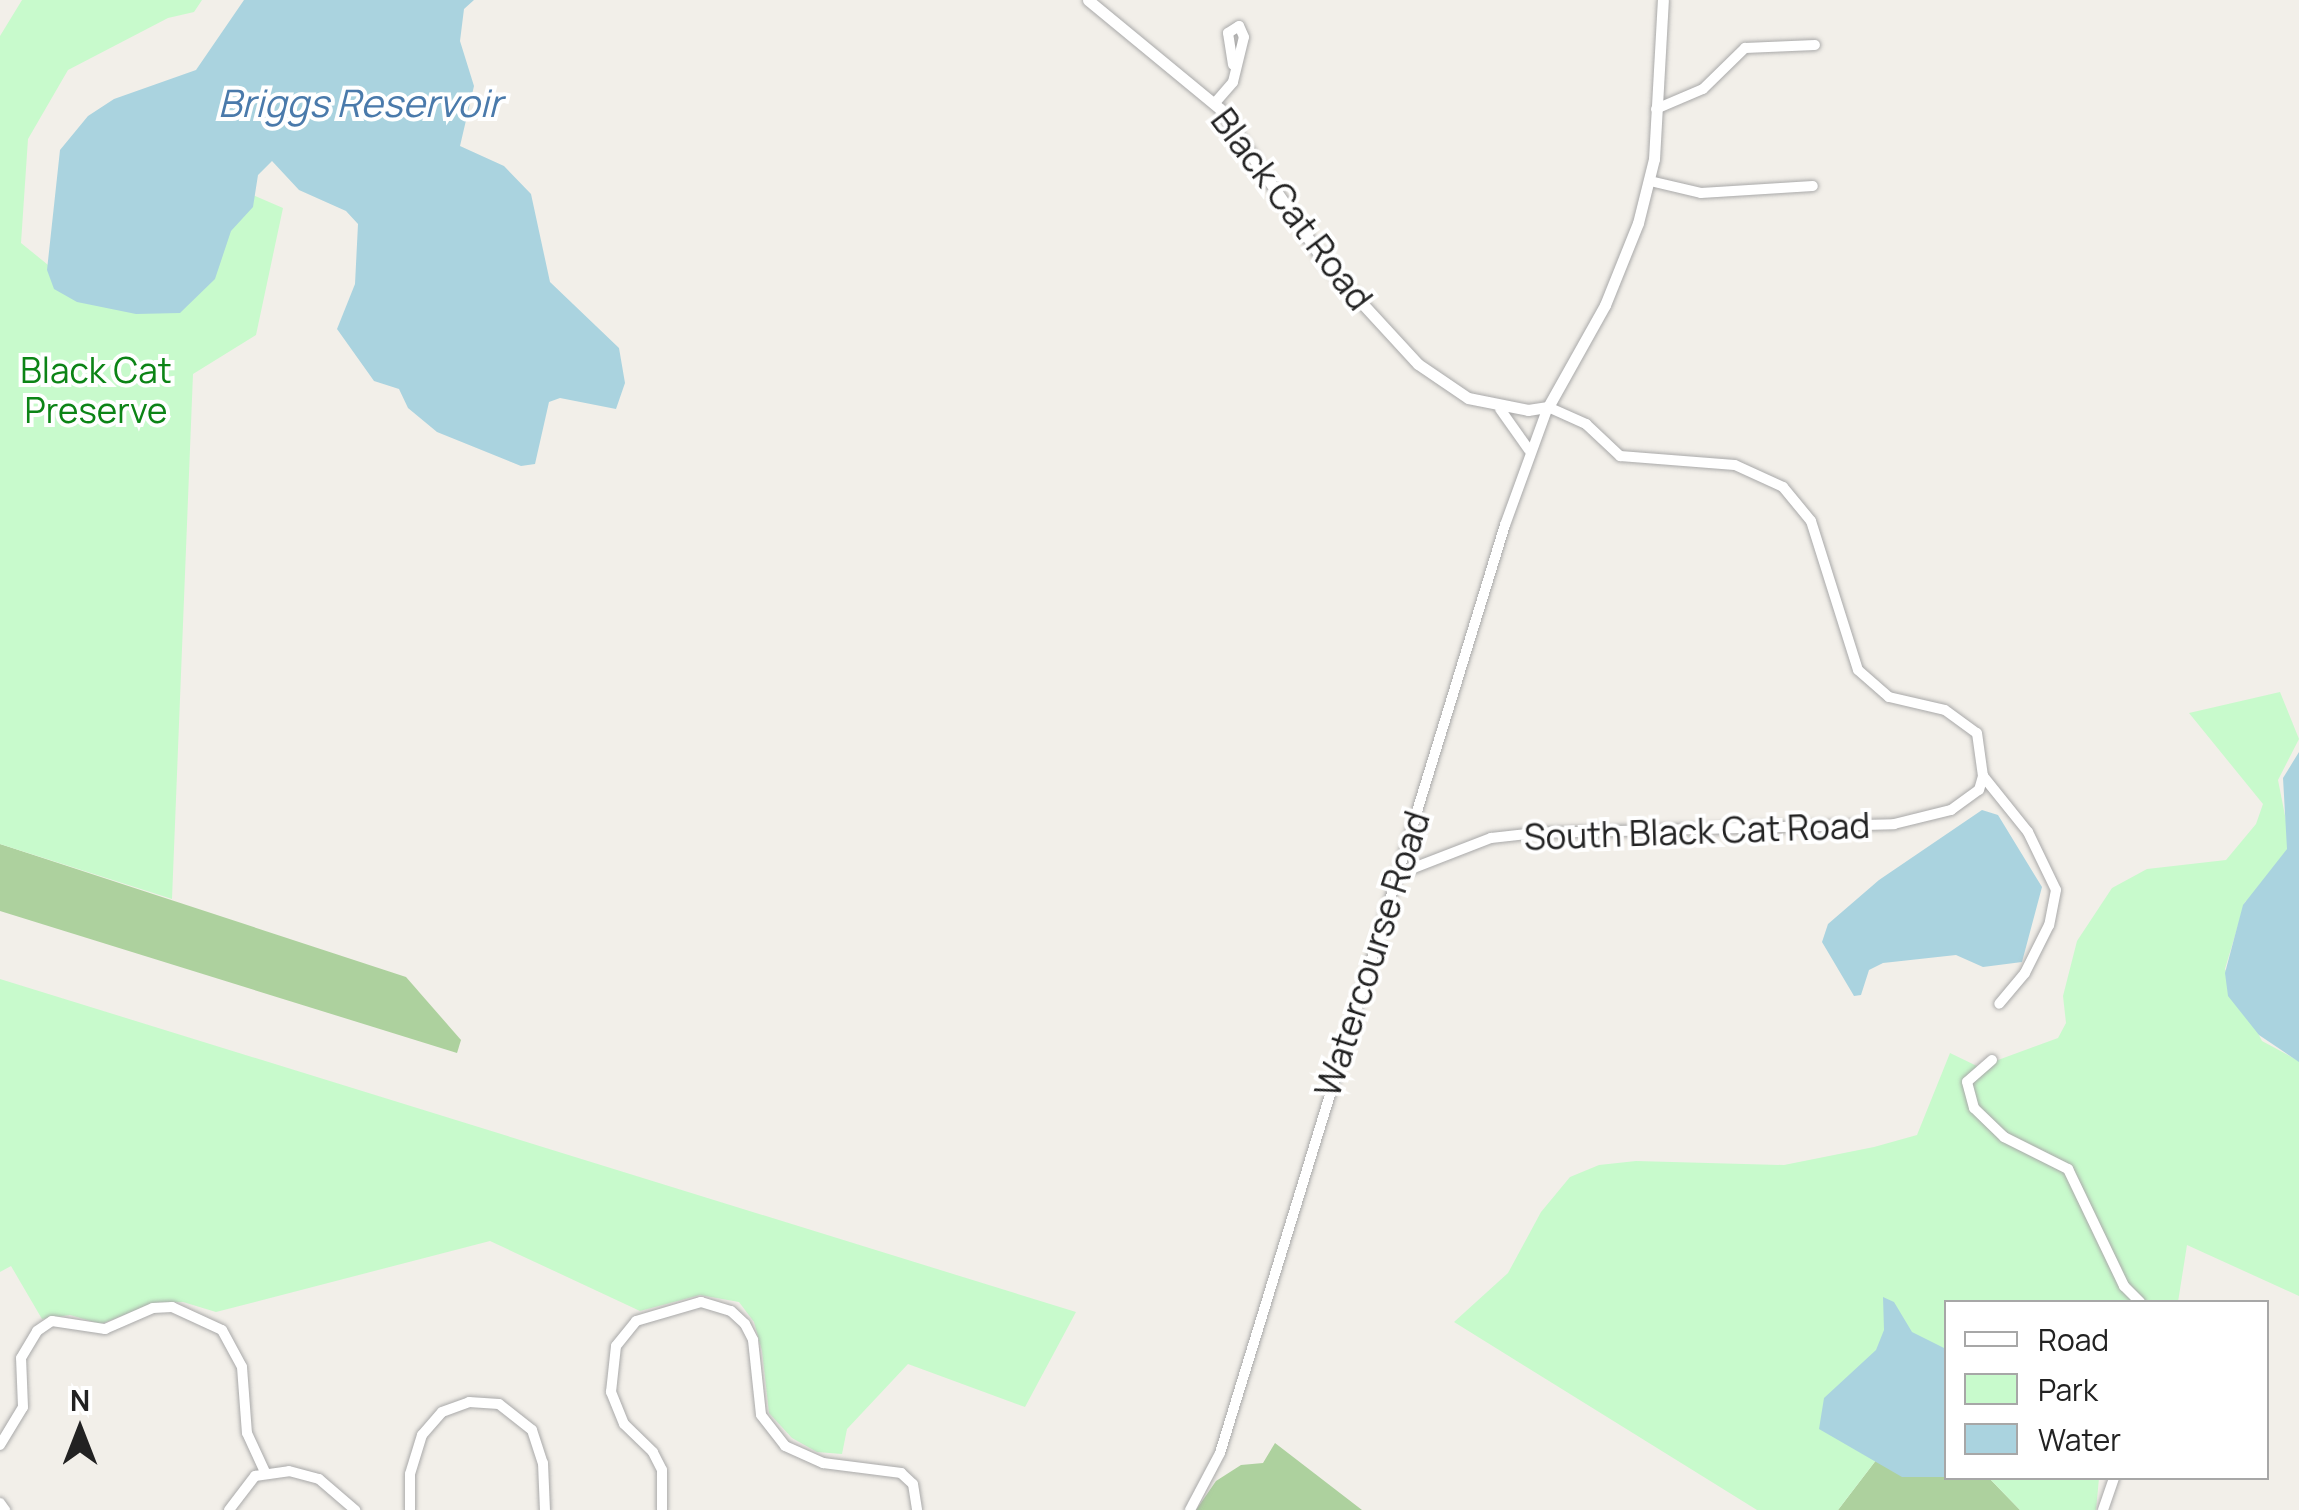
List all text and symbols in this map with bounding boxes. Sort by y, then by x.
water label: Briggs Reservoir [218,80,502,126]
street label: Black Cat Road [1203,100,1381,318]
park label: Black Cat Preserve [20,349,172,431]
street label: South Black Cat Road [1523,804,1871,858]
street label: Watercourse Road [1306,806,1438,1102]
legend [1944,1300,2269,1480]
text: Road [2038,1319,2109,1360]
text: Park [2038,1369,2098,1410]
north arrow [30,1380,130,1480]
text: N [70,1381,90,1419]
text: Water [2038,1419,2121,1460]

